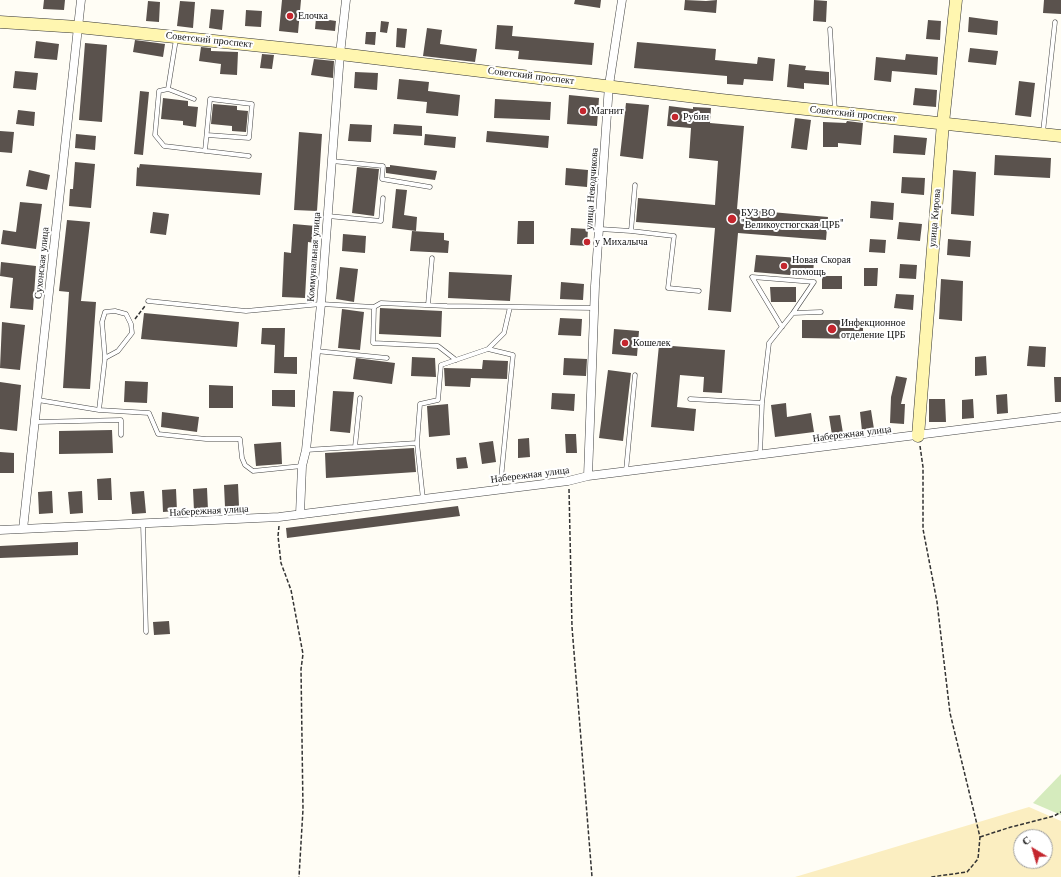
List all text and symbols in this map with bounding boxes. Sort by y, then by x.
place label: Елочка [298,10,328,22]
marker: Елочка [285,11,295,21]
street label: Советский проспект [165,29,253,51]
street label: Советский проспект [487,65,575,87]
street label: Советский проспект [809,103,897,125]
place label: Магнит [591,105,624,117]
marker: Магнит [578,106,588,116]
place label: Рубин [683,111,709,123]
marker: Рубин [670,112,680,122]
street label: улица Неводчикова [583,147,601,231]
street label: улица Кирова [926,188,944,248]
place label: БУЗ ВО "Великоустюгская ЦРБ" [741,207,844,230]
street label: Коммунальная улица [305,212,323,302]
marker: БУЗ ВО "Великоустюгская ЦРБ" [726,213,738,225]
street label: Сухонская улица [32,227,52,299]
place label: у Михалыча [595,236,648,248]
marker: у Михалыча [582,237,592,247]
place label: Новая Скорая помощь [792,254,851,278]
marker: Новая Скорая помощь [779,261,789,271]
place label: Инфекционное отделение ЦРБ [841,317,906,340]
marker: Инфекционное отделение ЦРБ [826,323,838,335]
place label: Кошелек [633,337,671,349]
marker: Кошелек [620,338,630,348]
street label: Набережная улица [812,423,892,445]
street label: Набережная улица [490,464,570,486]
street label: Набережная улица [169,503,249,519]
north arrow [1013,829,1053,869]
text: С [1019,832,1034,848]

